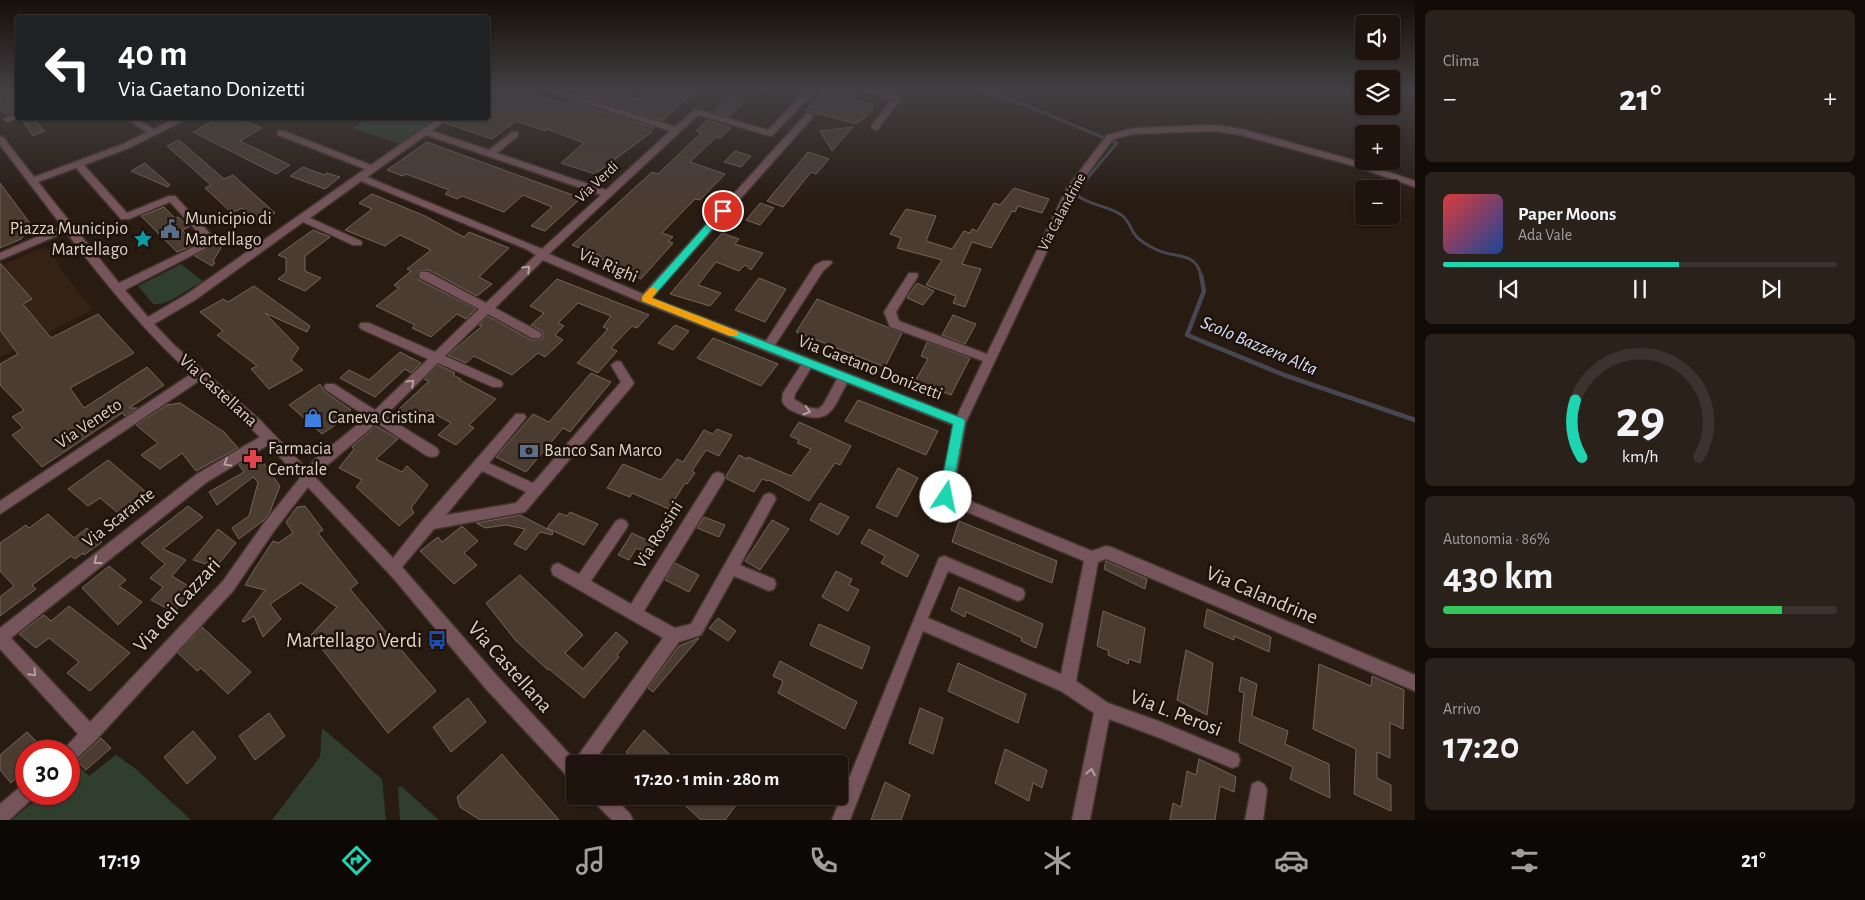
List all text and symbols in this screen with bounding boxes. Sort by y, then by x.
map controls [1355,15,1400,225]
button: sound [1355,15,1400,60]
icon: left [35,35,100,100]
text: 40 m [118,37,187,72]
text: Clima [1443,53,1479,69]
button: layers [1355,70,1400,115]
text: Via Gaetano Donizetti [118,78,305,100]
text: 21° [1619,80,1661,118]
text: − [1443,85,1456,113]
text: + [1824,85,1837,113]
button: + [1355,125,1400,170]
street label: Via Verdi [573,159,621,205]
street label: Via Calandrine [1035,171,1089,253]
button: − [1355,180,1400,225]
pin [702,190,744,232]
icon: arrive [709,197,737,225]
text: Paper Moons [1518,205,1616,224]
place label: Municipio di Martellago [185,210,272,249]
public building icon: Municipio di Martellago [159,218,181,240]
place label: Piazza Municipio Martellago [10,220,128,259]
text: Ada Vale [1518,227,1572,243]
place icon: Piazza Municipio Martellago [132,228,154,250]
street label: Via Righi [576,245,640,287]
one-way arrow [521,266,530,275]
icon: previous [1495,275,1523,303]
icon: pause [1626,275,1654,303]
icon: next [1757,275,1785,303]
water label: Scolo Bazzera Alta [1198,313,1320,379]
street label: Via Gaetano Donizetti [795,332,945,404]
street label: Via Castellana [175,351,261,431]
one-way arrow [405,379,414,388]
text: 29 [1615,394,1665,446]
street label: Via Veneto [53,395,125,453]
one-way arrow [802,406,811,416]
shop icon: Caneva Cristina [302,407,324,429]
place label: Caneva Cristina [328,409,435,427]
place label: Farmacia Centrale [268,440,332,479]
bank icon: Banco San Marco [518,440,540,462]
place label: Banco San Marco [544,442,662,460]
pharmacy icon: Farmacia Centrale [242,448,264,470]
text: km/h [1622,448,1658,466]
one-way arrow [224,457,233,467]
position arrow [919,470,971,522]
street label: Via Scarante [80,485,158,551]
street label: Via Rossini [631,498,687,572]
text: Autonomia · 86% [1443,531,1550,547]
street label: Via dei Cazzari [130,554,224,656]
one-way arrow [94,555,103,563]
text: 430 km [1443,558,1554,596]
street label: Via Calandrine [1203,562,1321,628]
street label: Via Castellana [464,617,556,717]
bus stop icon: Martellago Verdi [426,629,448,651]
place label: Martellago Verdi [286,630,422,651]
one-way arrow [27,668,36,677]
street label: Via L. Perosi [1127,686,1225,740]
text: Arrivo [1443,701,1481,717]
text: 17:20 [1443,728,1520,766]
speed limit sign: 30 [15,740,80,805]
one-way arrow [1085,768,1096,777]
text: 17:20 · 1 min · 280 m [635,770,779,789]
icon: directions [339,843,374,878]
icon: music [573,843,608,878]
icon: phone [806,843,841,878]
icon: climate [1040,843,1075,878]
icon: car [1274,843,1309,878]
icon: filters [1507,843,1542,878]
text: 17:19 [99,849,140,871]
text: 21° [1741,849,1766,871]

